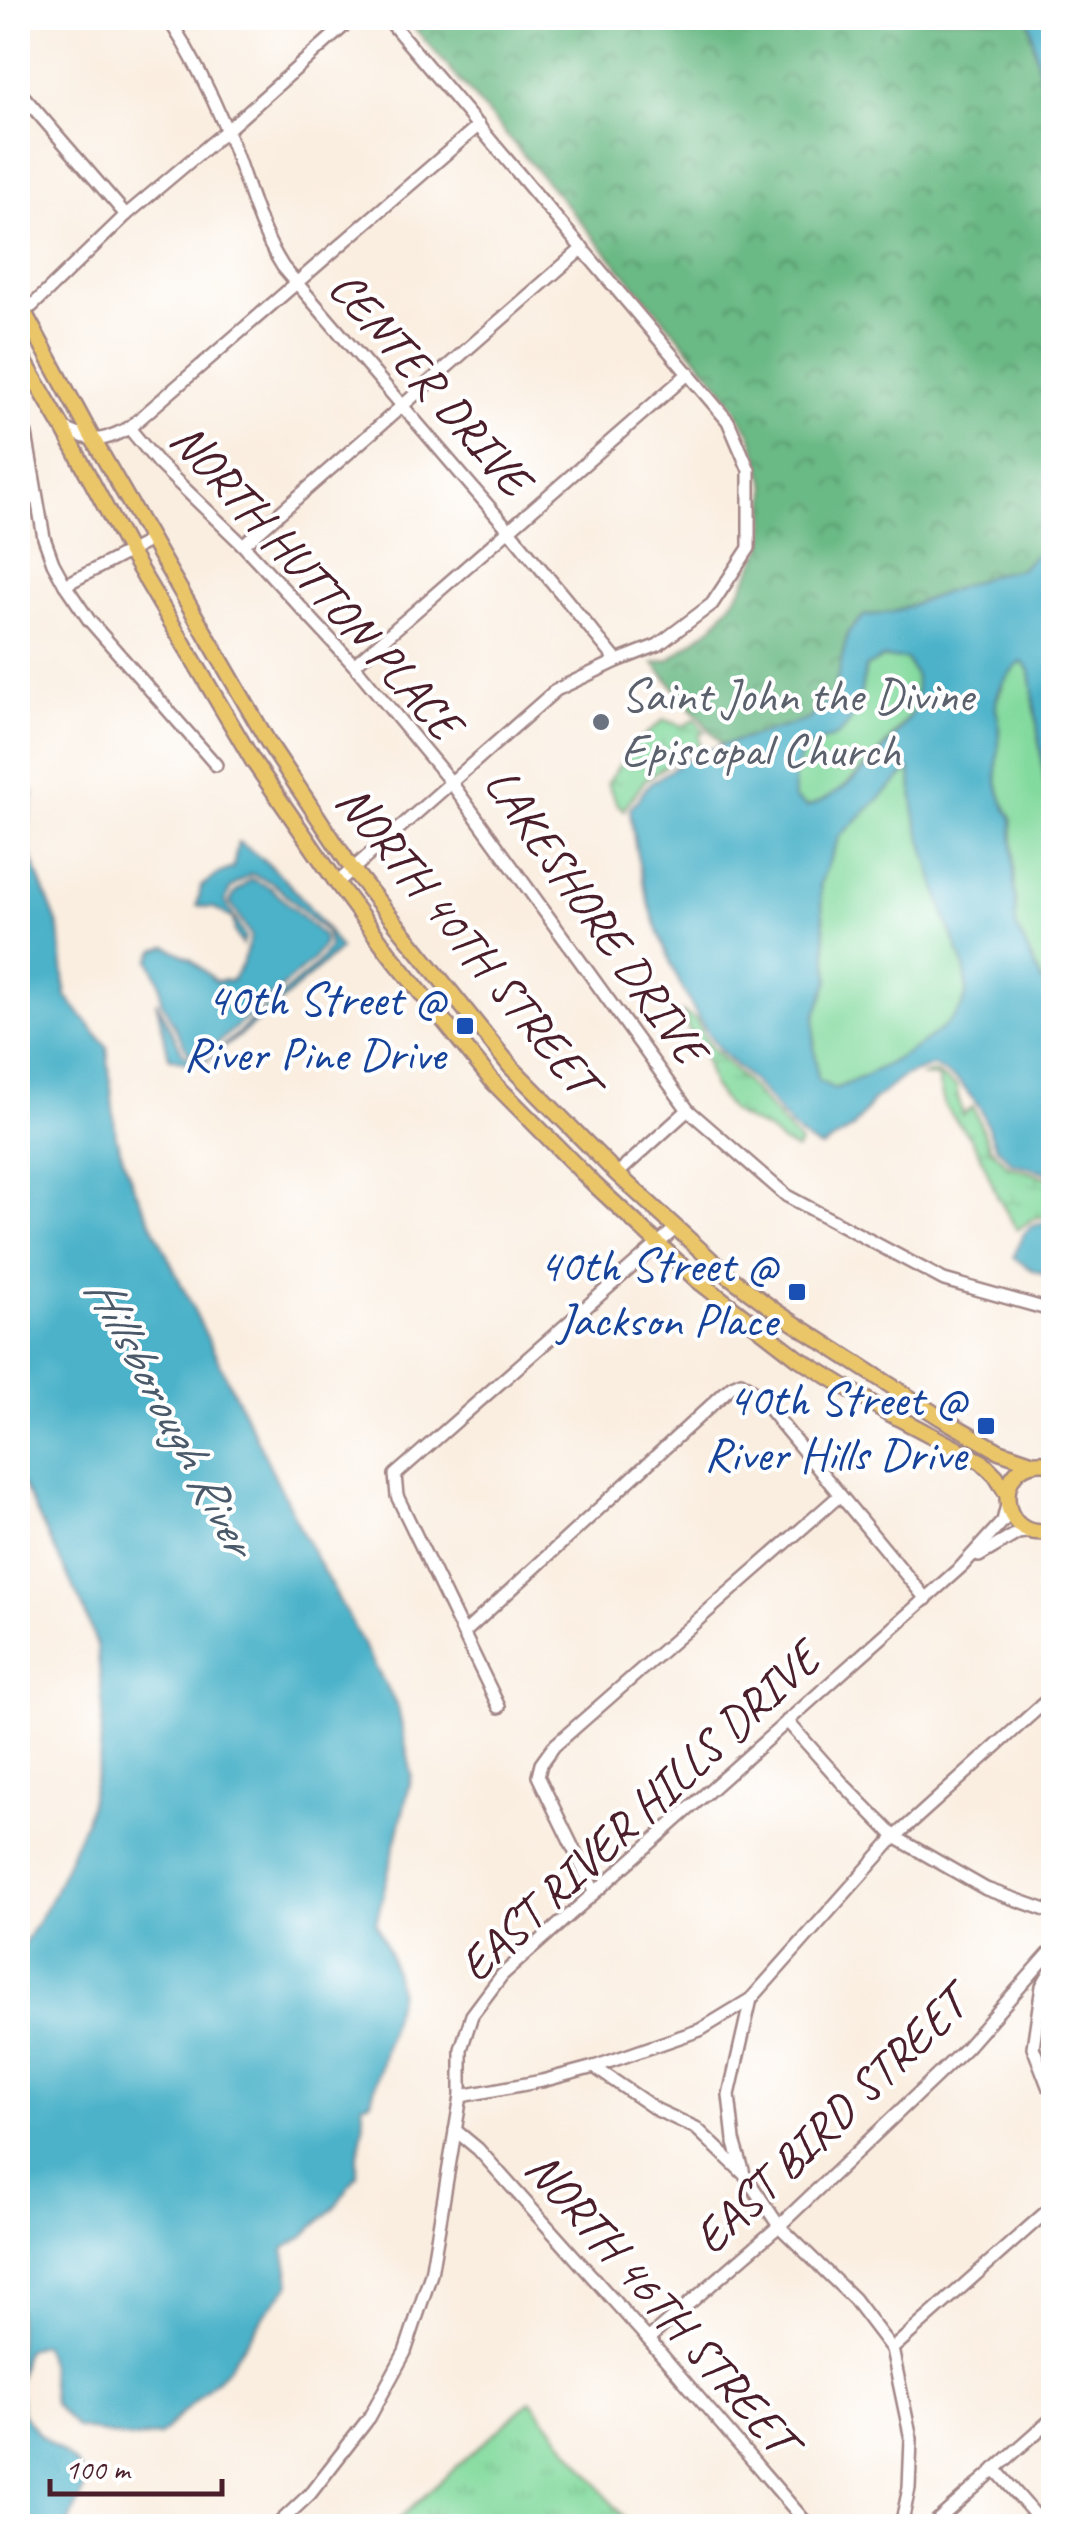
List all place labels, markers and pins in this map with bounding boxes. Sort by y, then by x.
place label: Saint John the Divine Episcopal Church [621,665,977,780]
marker: Saint John the Divine Episcopal Church [590,711,612,733]
place label: 40th Street @ River Pine Drive [183,969,448,1084]
marker: 40th Street @ River Pine Drive [454,1015,476,1037]
place label: 40th Street @ Jackson Place [538,1235,780,1350]
marker: 40th Street @ Jackson Place [786,1281,808,1303]
place label: 40th Street @ River Hills Drive [704,1369,969,1484]
marker: 40th Street @ River Hills Drive [975,1415,997,1437]

